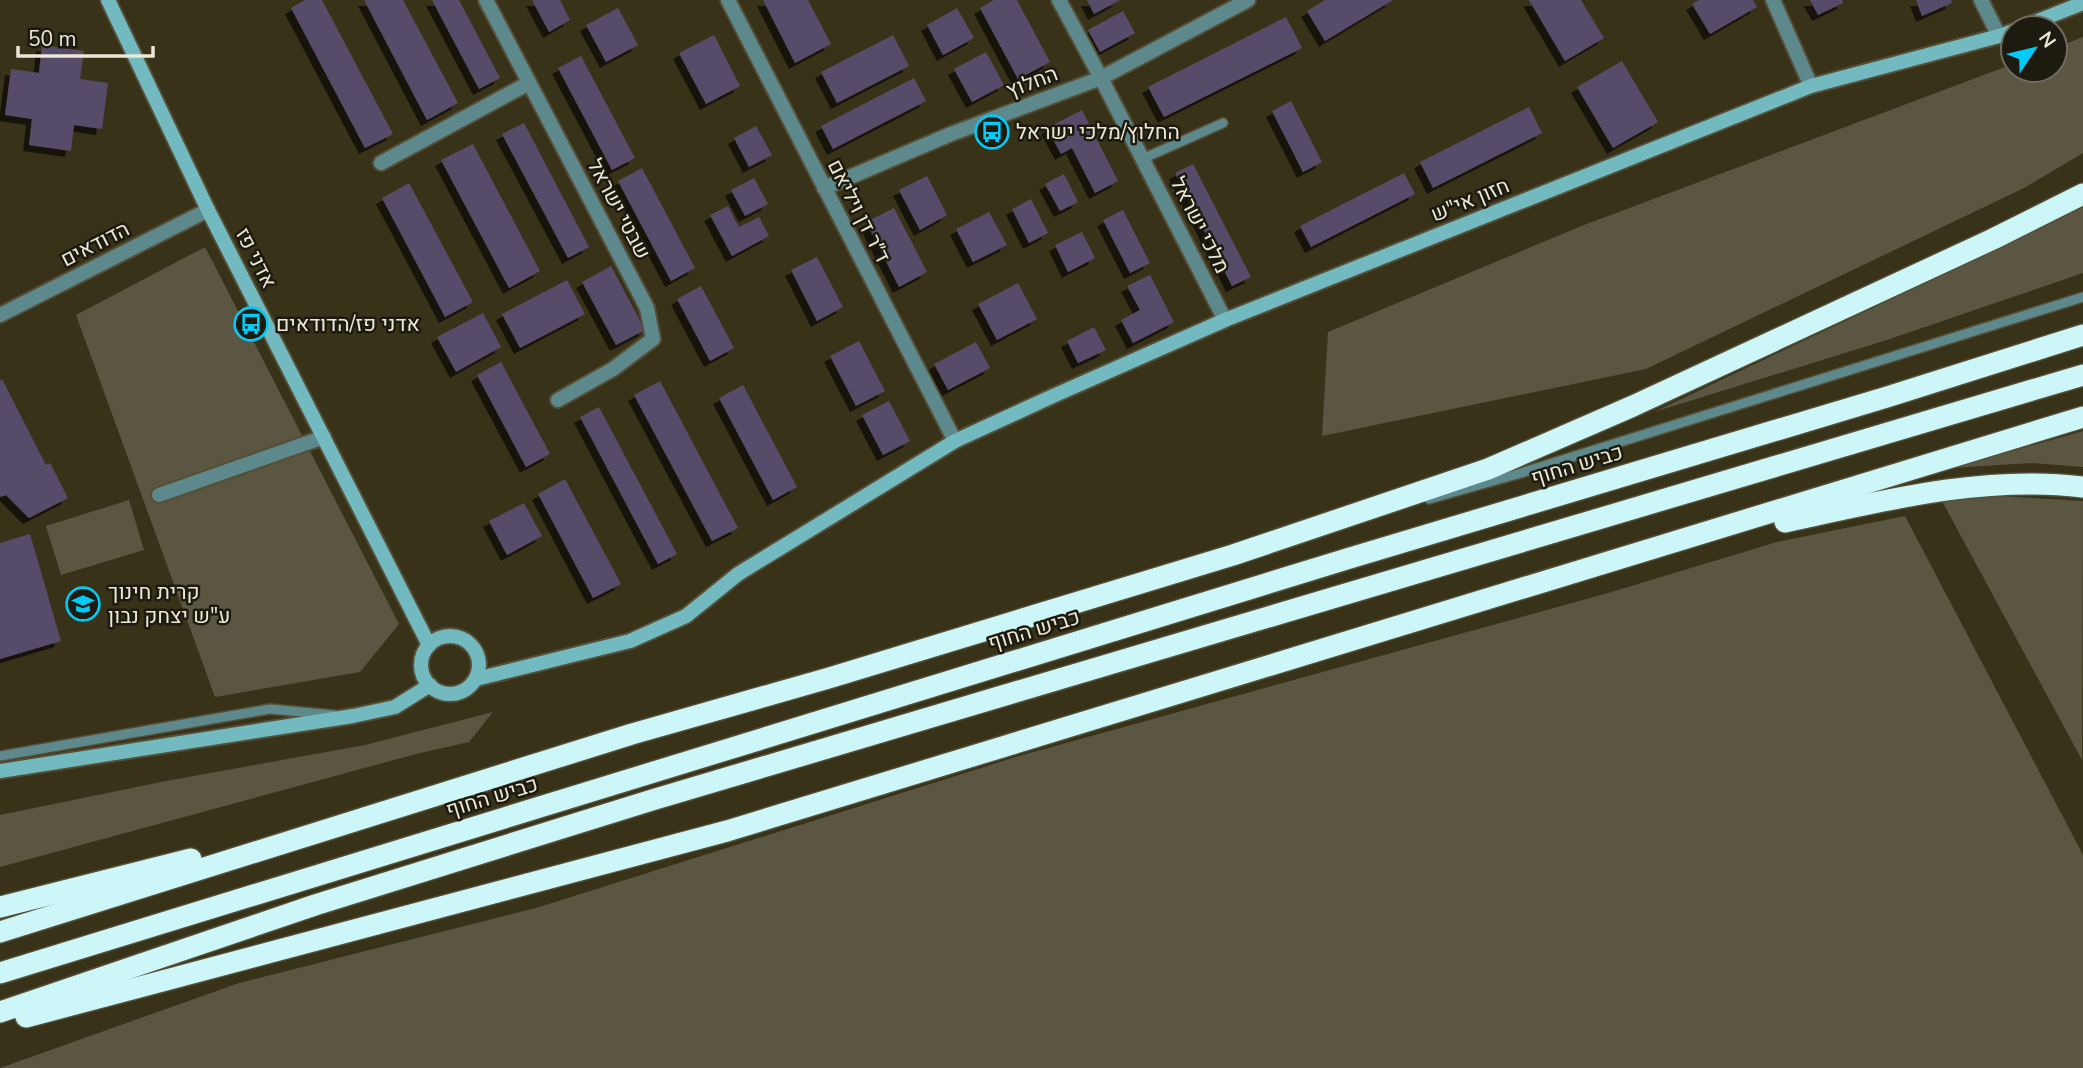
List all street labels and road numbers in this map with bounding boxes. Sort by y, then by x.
street label: החלוץ [1002,59,1062,105]
street label: שבטי ישראל [581,154,657,264]
street label: ד״ר דן ויליאם [821,155,897,267]
street label: מלכי ישראל [1164,172,1236,278]
street label: חזון אי"ש [1427,172,1513,228]
street label: הדודאים [56,215,134,273]
street label: אדני פז [229,223,283,293]
street label: כביש החוף [1528,438,1626,492]
street label: כביש החוף [985,603,1083,657]
street label: כביש החוף [443,770,541,824]

